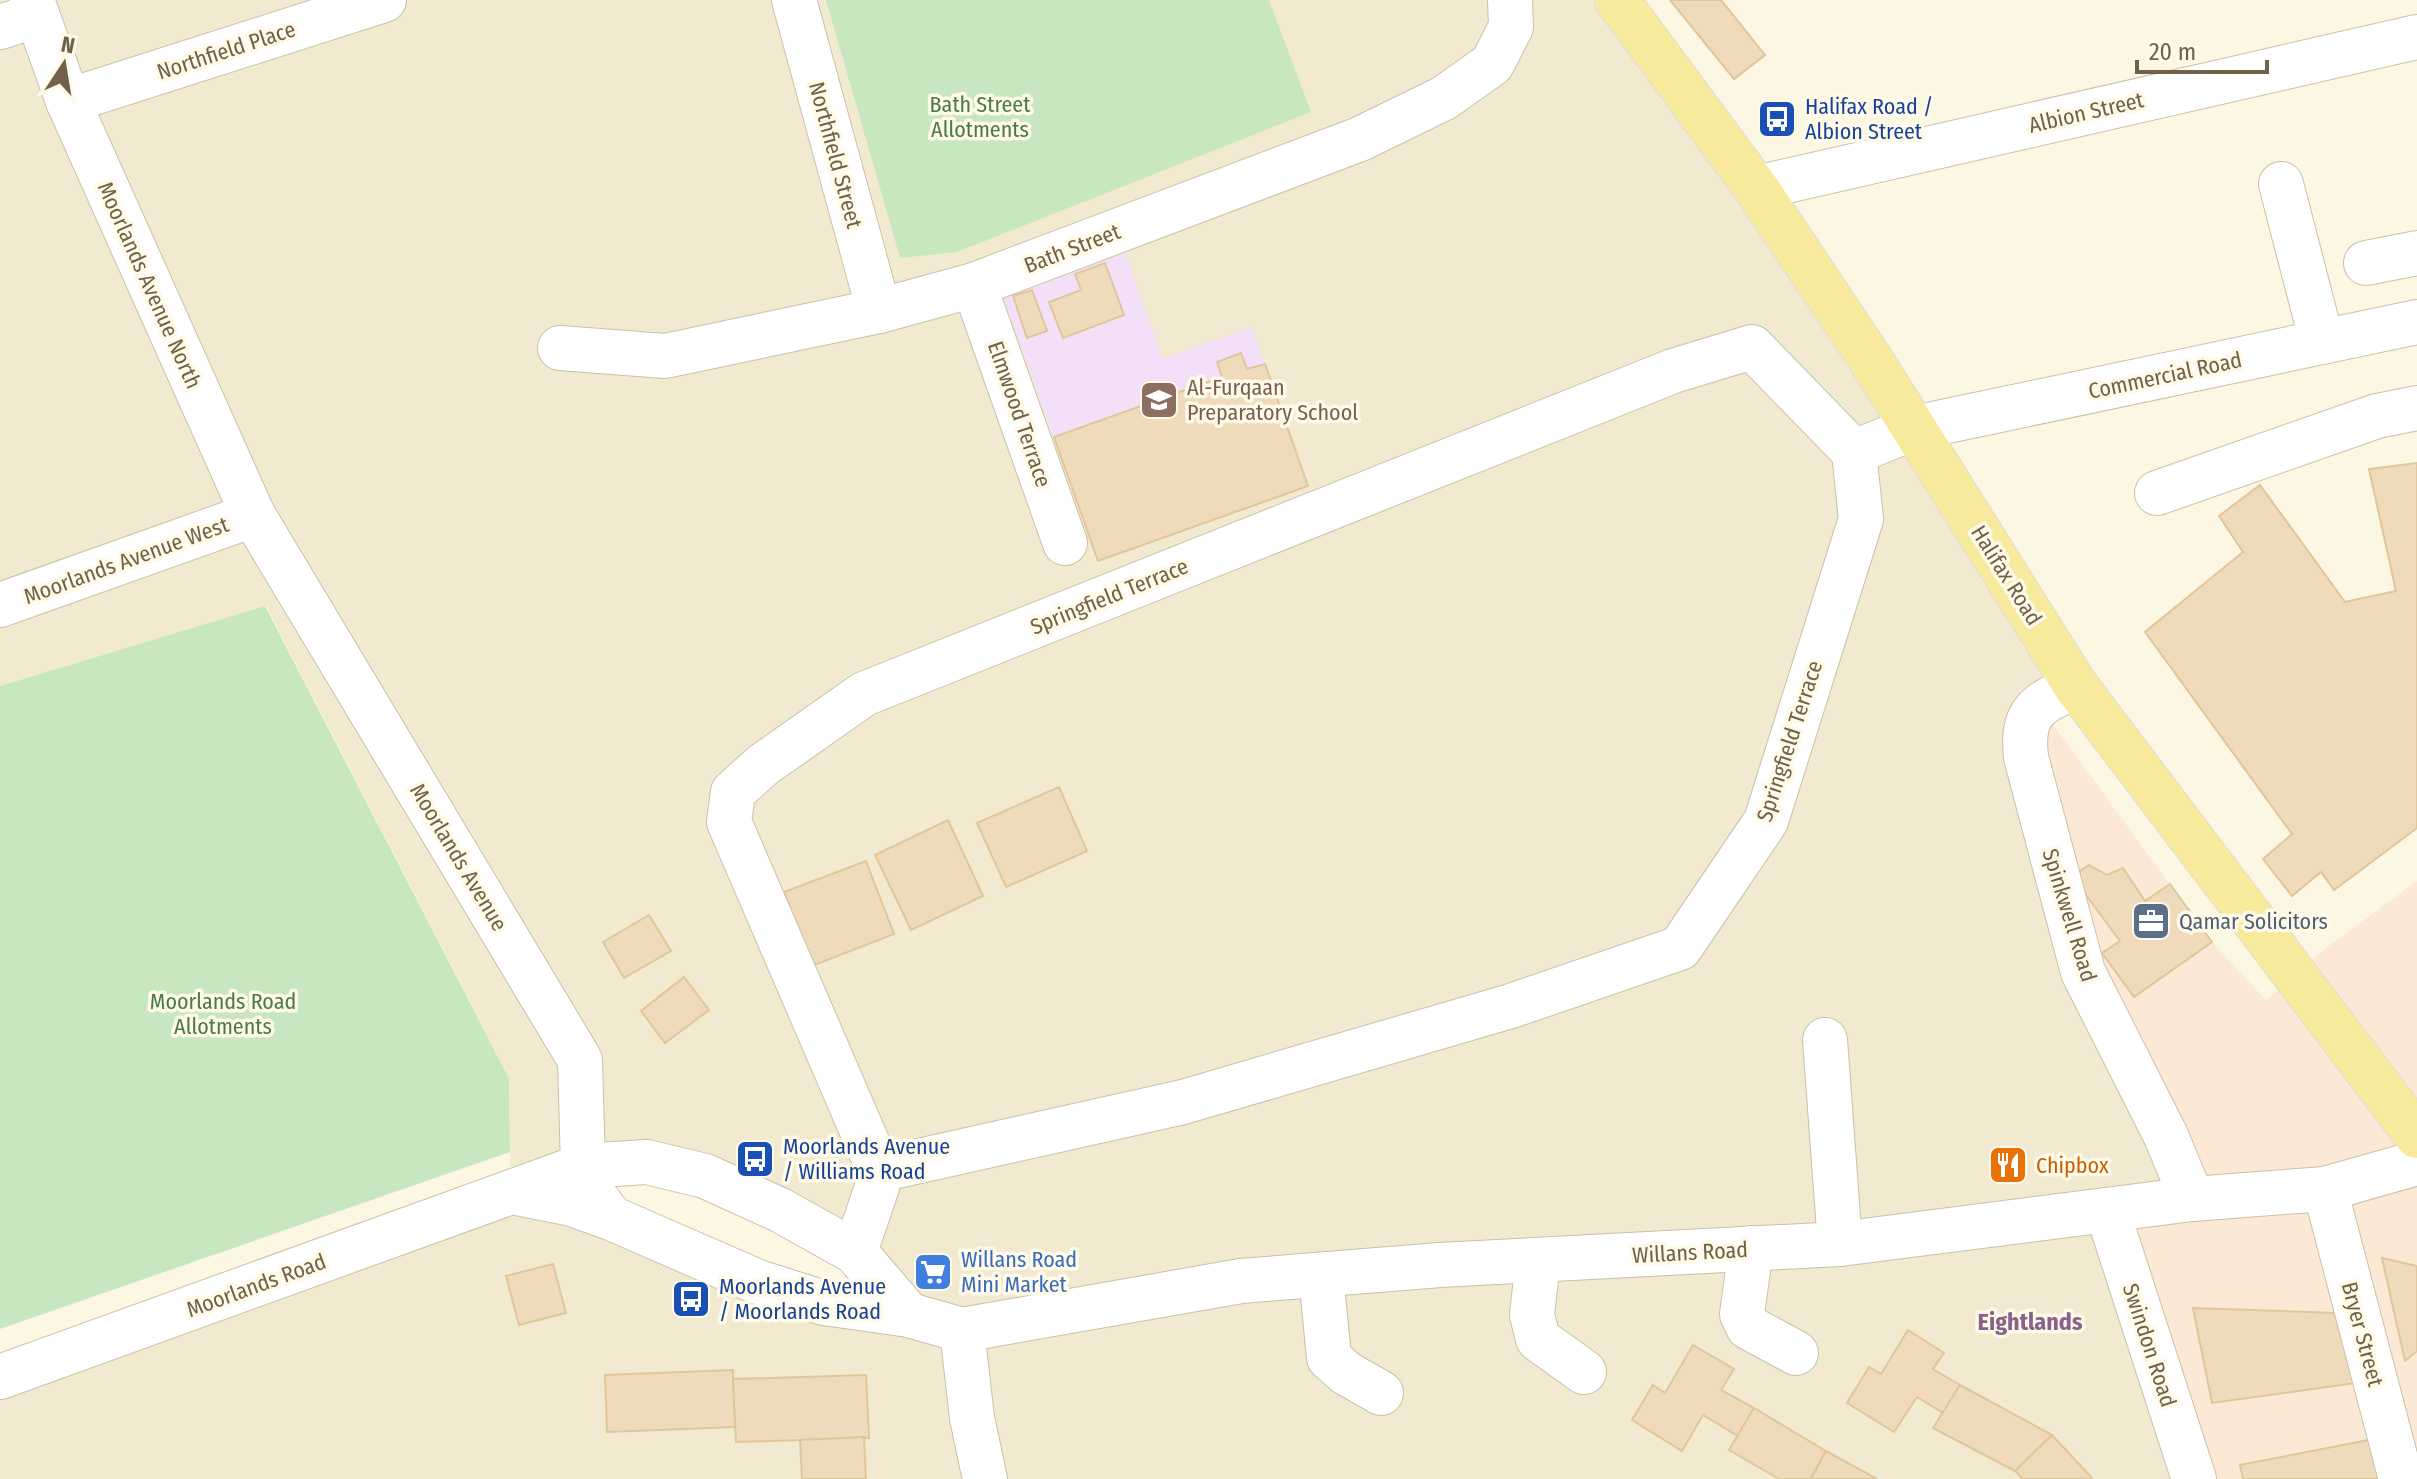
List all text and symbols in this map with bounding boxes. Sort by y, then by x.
street label: Northfield Place [153,15,299,86]
north arrow [24,24,104,104]
scale bar [2137,24,2267,74]
text: N [59,30,77,60]
text: 20 m [2149,38,2196,66]
street label: Northfield Street [803,79,868,232]
street label: Albion Street [2026,86,2147,139]
park label: Bath Street Allotments [930,91,1031,143]
place label: Halifax Road / Albion Street [1805,93,1933,145]
bus stop icon: Halifax Road / Albion Street [1756,98,1798,140]
street label: Moorlands Avenue North [92,178,207,393]
street label: Bath Street [1020,218,1125,279]
street label: Elmwood Terrace [982,338,1057,491]
street label: Commercial Road [2086,346,2244,405]
place label: Al-Furqaan Preparatory School [1187,374,1358,426]
school or university icon: Al-Furqaan Preparatory School [1138,379,1180,421]
street label: Moorlands Avenue West [20,511,233,610]
street label: Halifax Road [1965,520,2048,630]
street label: Springfield Terrace [1026,552,1192,640]
street label: Springfield Terrace [1751,657,1828,825]
street label: Moorlands Avenue [404,779,513,936]
street label: Spinkwell Road [2036,845,2103,985]
office icon: Qamar Solicitors [2130,900,2172,942]
place label: Qamar Solicitors [2179,908,2328,935]
park label: Moorlands Road Allotments [150,988,296,1040]
place label: Moorlands Avenue / Williams Road [783,1133,950,1185]
bus stop icon: Moorlands Avenue / Williams Road [734,1138,776,1180]
restaurant icon: Chipbox [1987,1144,2029,1186]
place label: Chipbox [2036,1152,2109,1179]
street label: Willans Road [1631,1236,1749,1269]
place label: Willans Road Mini Market [961,1246,1077,1298]
street label: Moorlands Road [183,1248,330,1323]
supermarket icon: Willans Road Mini Market [912,1251,954,1293]
place label: Moorlands Avenue / Moorlands Road [719,1273,886,1325]
bus stop icon: Moorlands Avenue / Moorlands Road [670,1278,712,1320]
street label: Bryer Street [2336,1279,2390,1390]
street label: Swindon Road [2117,1280,2182,1410]
district label: Eightlands [1978,1308,2083,1336]

